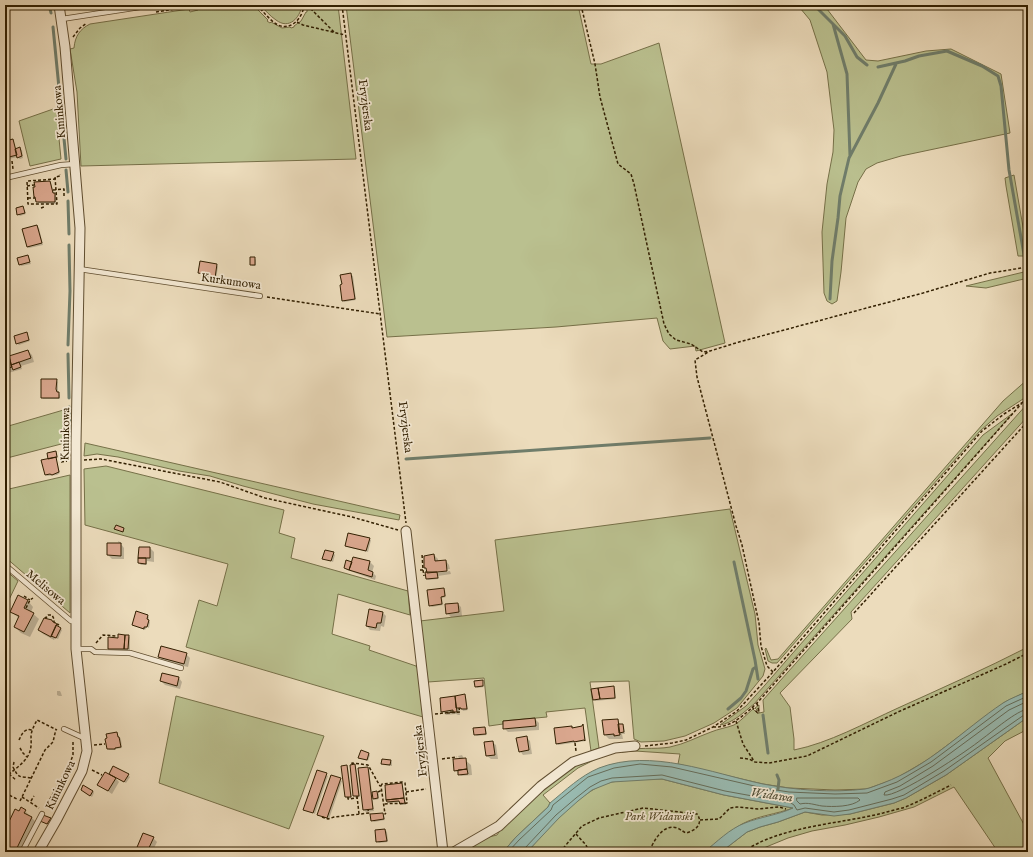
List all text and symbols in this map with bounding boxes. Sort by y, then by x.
street label: Fryzjerska [355,78,376,133]
street label: Kminkowa [50,84,69,139]
street label: Kurkumowa [200,270,263,293]
street label: Fryzjerska [395,400,416,455]
street label: Kminkowa [58,406,73,461]
street label: Melisowa [23,567,69,609]
street label: Fryzjerska [410,724,431,778]
street label: Kminkowa [42,757,79,812]
water label: Widawa [750,784,794,807]
park label: Park Widawski [625,809,695,824]

